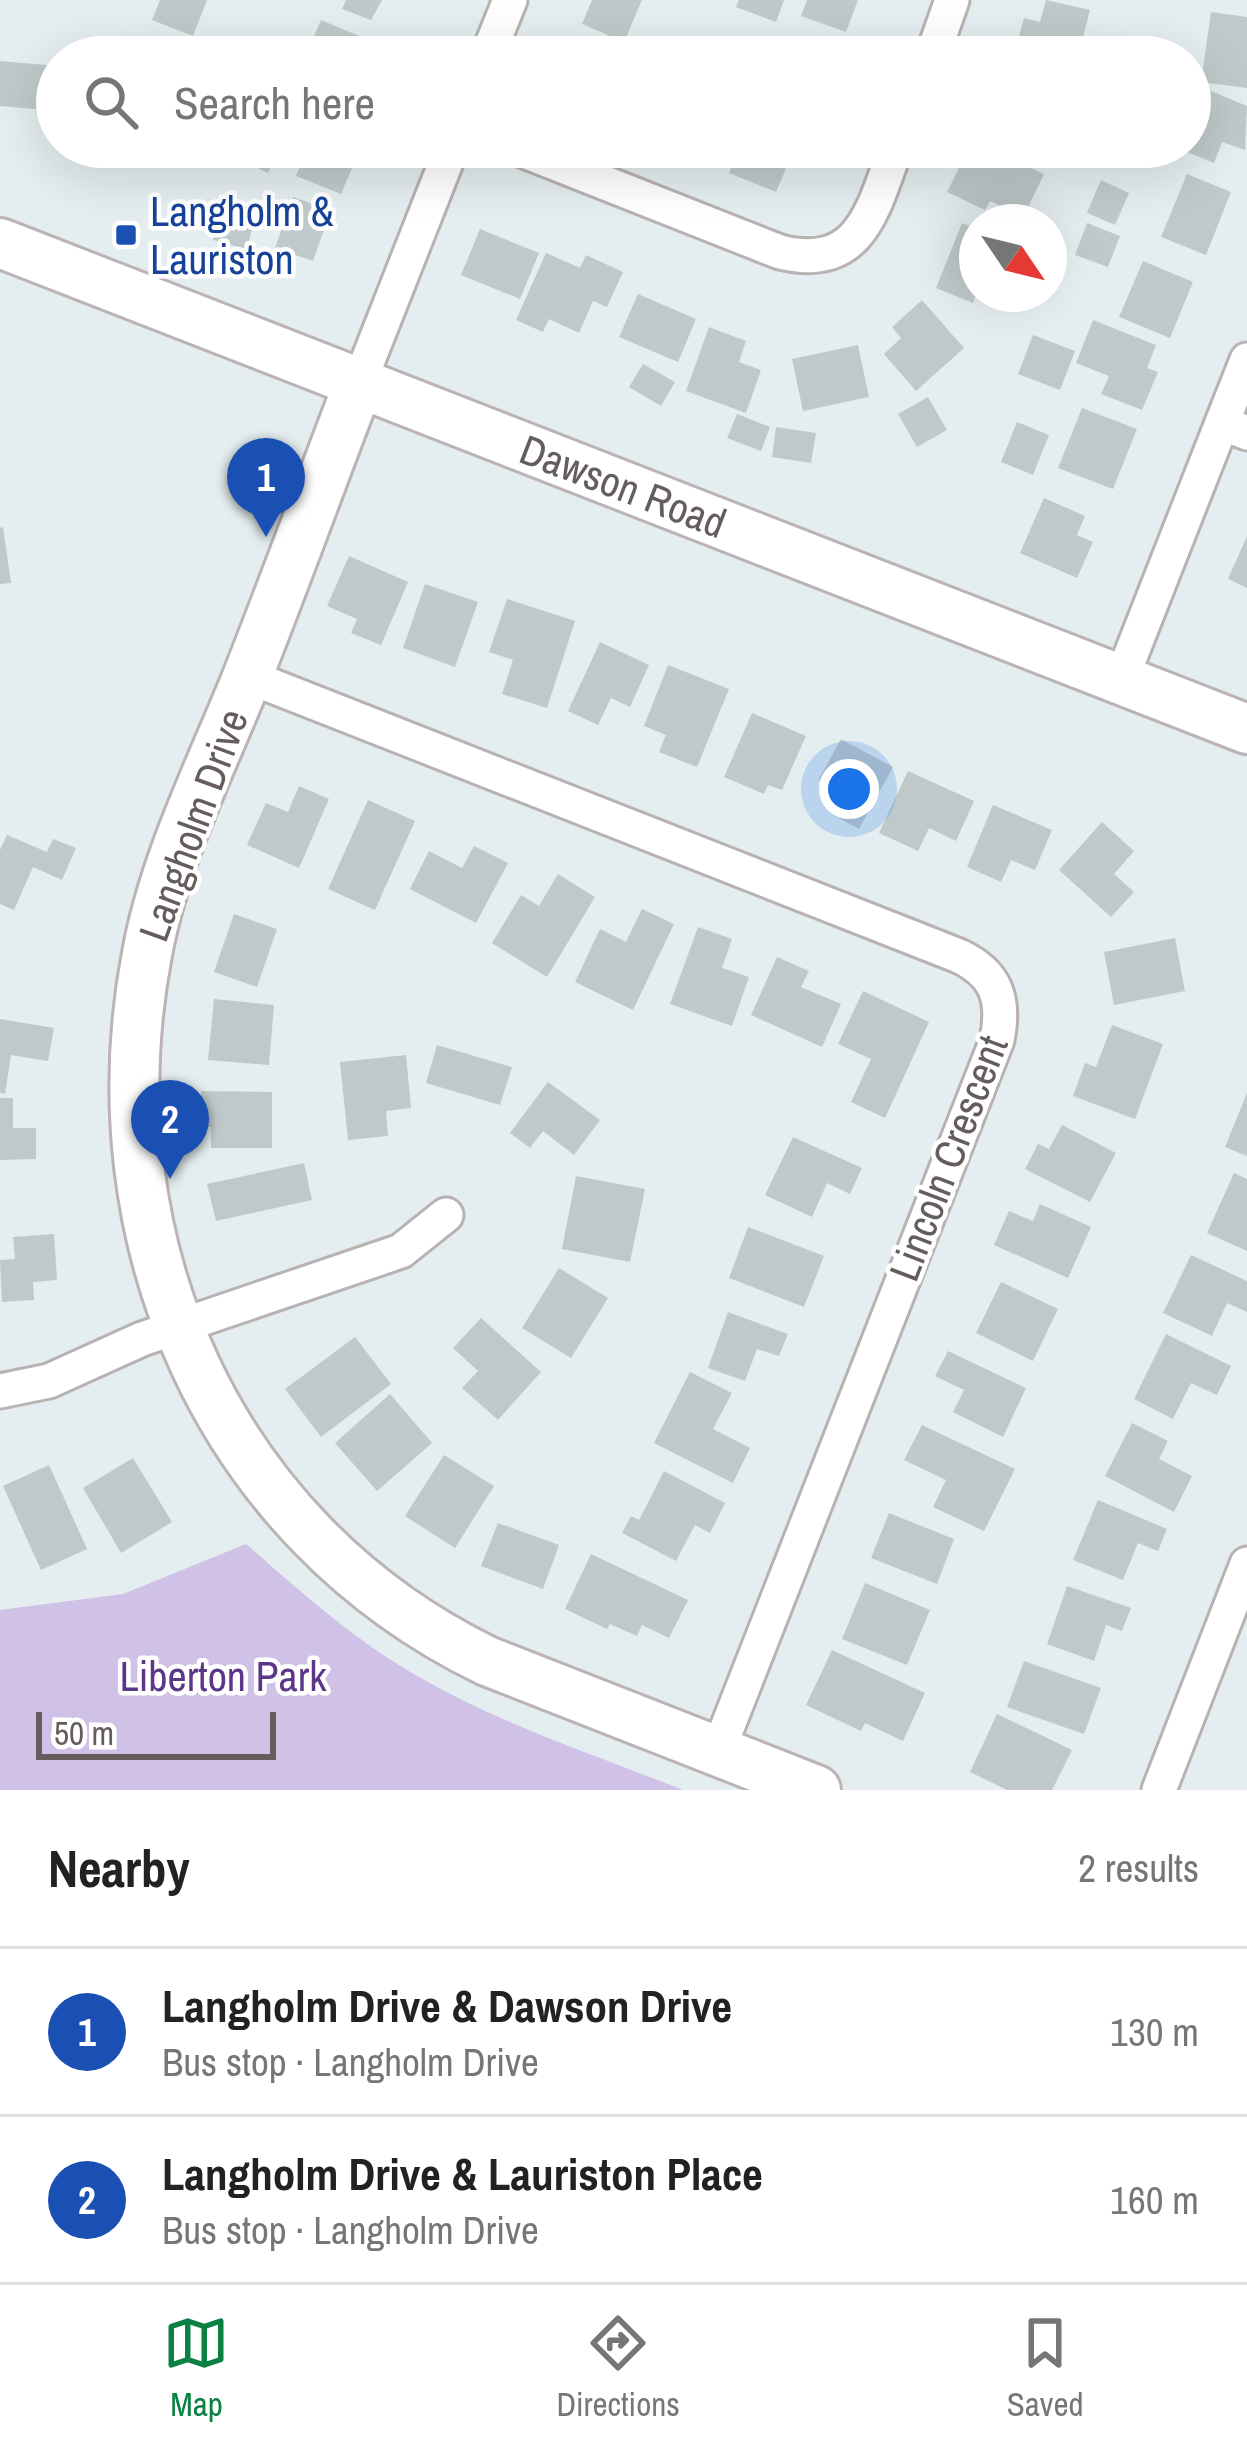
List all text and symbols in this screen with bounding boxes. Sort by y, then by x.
search box [36,36,1211,168]
icon: search [78,69,144,135]
text: Search here [174,72,375,133]
place label: Langholm & Lauriston [150,183,334,287]
north arrow [959,204,1067,312]
marker: Langholm & Lauriston [113,222,139,248]
street label: Dawson Road [512,421,734,551]
pin: 1 [227,438,305,537]
street label: Langholm Drive [125,701,261,949]
your location [819,759,879,819]
street label: Lincoln Crescent [876,1027,1020,1289]
pin: 2 [131,1080,209,1179]
park label: Liberton Park [120,1648,327,1704]
scale bar [36,1706,276,1759]
text: 50 m [54,1711,114,1755]
text: Nearby [48,1834,190,1903]
text: 2 results [1078,1842,1199,1894]
text: Langholm Drive & Dawson Drive [162,1975,732,2036]
text: 1 [78,2006,96,2058]
text: 130 m [1110,2006,1199,2058]
text: Bus stop · Langholm Drive [162,2036,539,2088]
text: Langholm Drive & Lauriston Place [162,2143,763,2204]
text: 2 [78,2174,96,2226]
text: 160 m [1110,2174,1199,2226]
text: Bus stop · Langholm Drive [162,2204,539,2256]
tab: Map [163,2310,229,2426]
tab: Directions [556,2310,680,2426]
tab: Saved [1007,2310,1083,2426]

